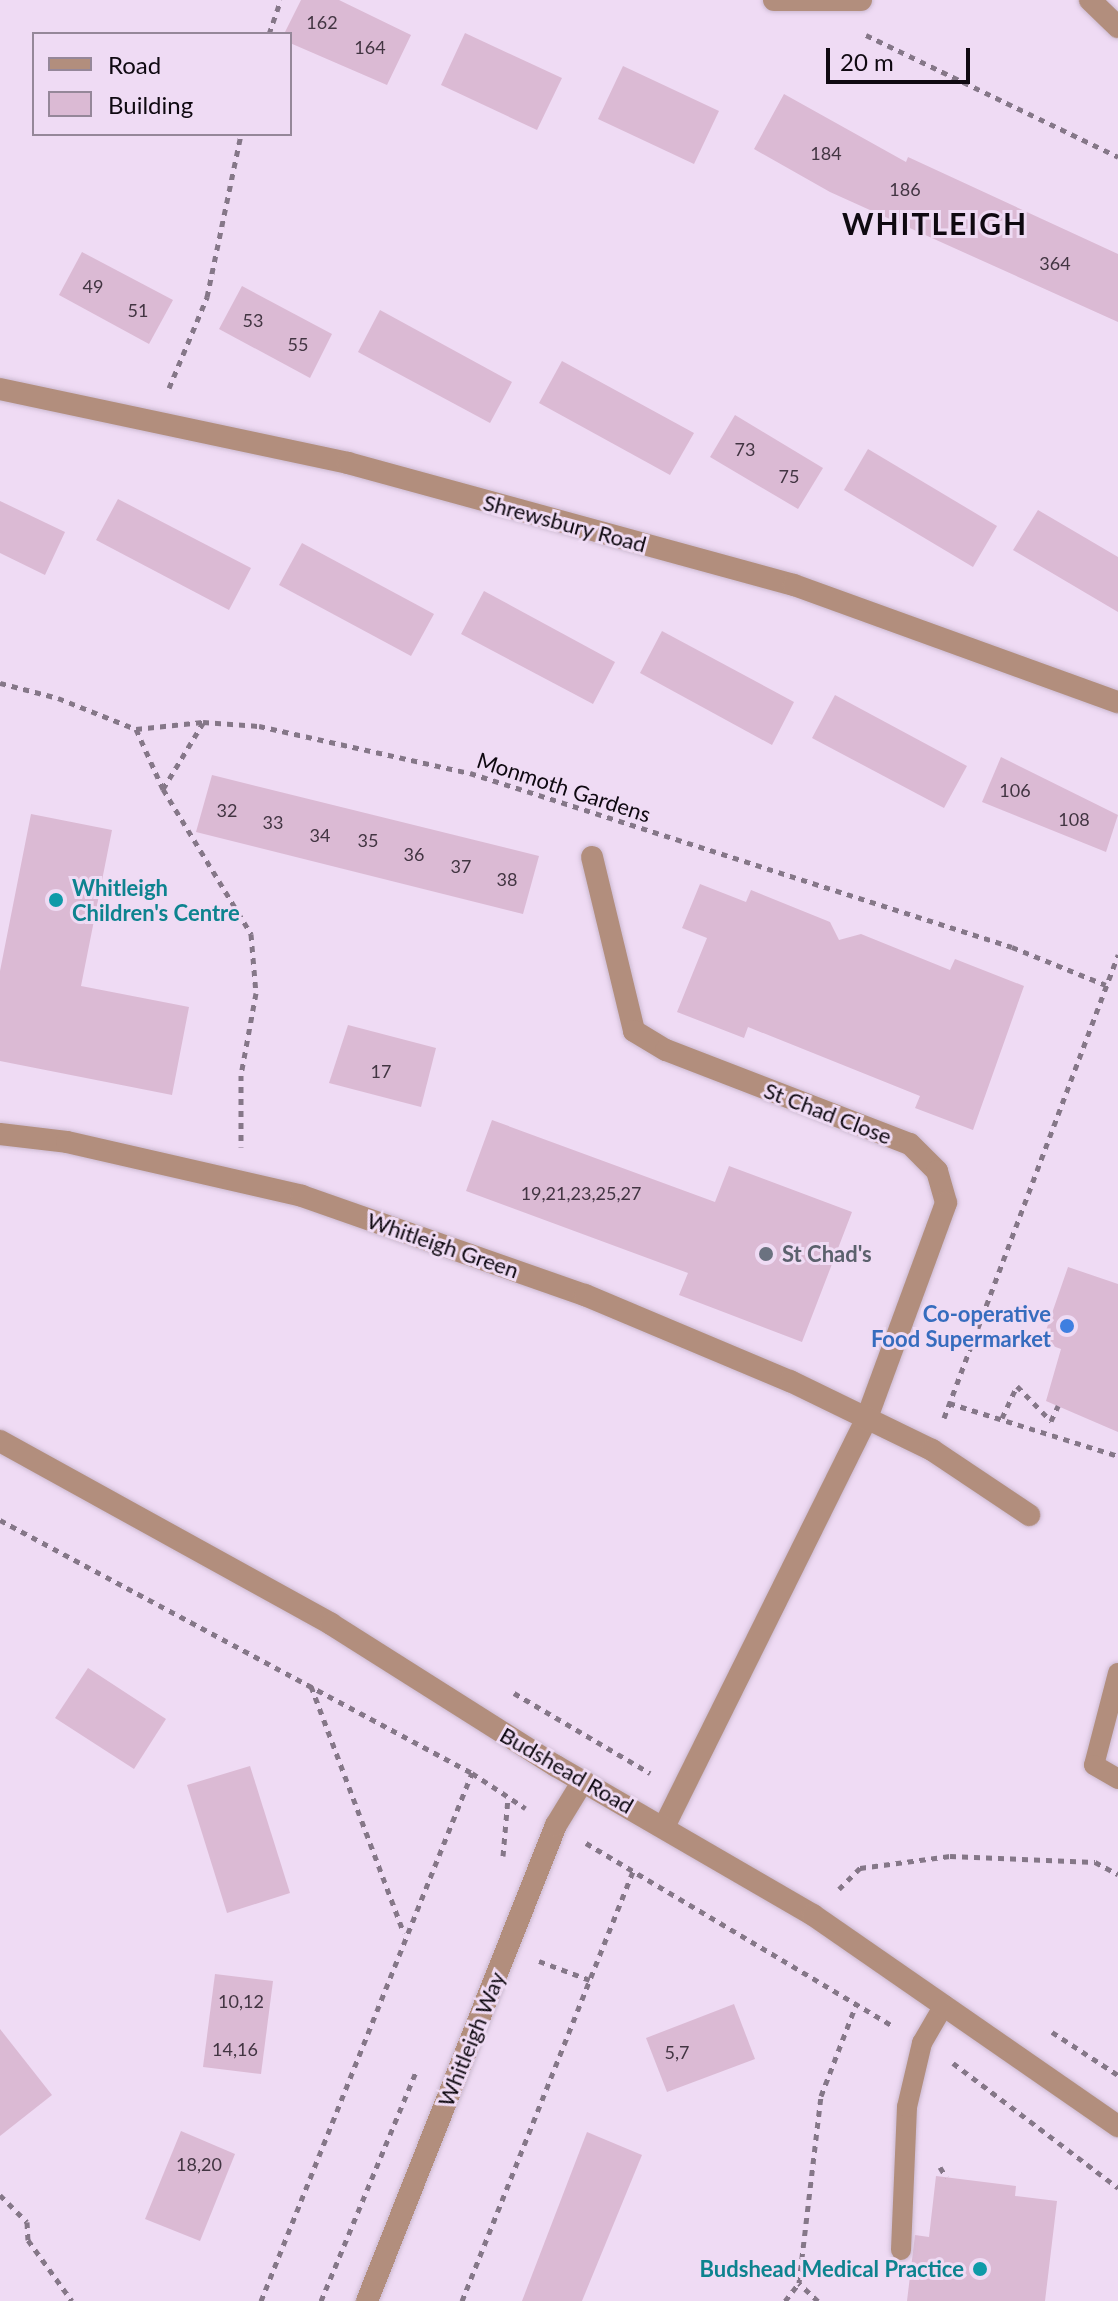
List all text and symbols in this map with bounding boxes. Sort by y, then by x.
house number: 162 [306,11,338,33]
legend [32,32,292,136]
scale bar [830,32,974,82]
house number: 164 [354,36,386,58]
text: 20 m [840,47,894,76]
text: Road [108,50,161,79]
text: Building [108,90,193,119]
house number: 184 [810,142,842,164]
house number: 186 [889,178,921,200]
district label: WHITLEIGH [842,205,1028,241]
house number: 364 [1039,252,1071,274]
house number: 49 [83,275,103,297]
house number: 51 [128,299,148,321]
house number: 53 [243,309,263,331]
house number: 55 [288,333,308,355]
house number: 73 [735,438,755,460]
house number: 75 [779,465,799,487]
street label: Shrewsbury Road [480,488,650,558]
street label: Monmoth Gardens [474,746,654,828]
house number: 106 [999,779,1031,801]
house number: 32 [217,799,237,821]
house number: 108 [1058,808,1090,830]
house number: 33 [263,811,283,833]
house number: 34 [310,824,330,846]
house number: 35 [358,829,378,851]
house number: 36 [404,843,424,865]
house number: 37 [451,855,471,877]
house number: 38 [497,868,517,890]
place label: Whitleigh Children's Centre [72,874,240,926]
marker: Whitleigh Children's Centre [47,891,65,909]
house number: 17 [371,1060,391,1082]
street label: St Chad Close [761,1077,895,1149]
house number: 19,21,23,25,27 [521,1182,641,1204]
street label: Whitleigh Green [364,1207,522,1283]
place label: St Chad's [782,1241,872,1267]
marker: St Chad's [757,1245,775,1263]
place label: Co-operative Food Supermarket [871,1300,1051,1352]
marker: Co-operative Food Supermarket [1058,1317,1076,1335]
street label: Budshead Road [496,1721,638,1819]
street label: Whitleigh Way [432,1968,510,2110]
house number: 10,12 [218,1990,264,2012]
house number: 14,16 [212,2038,258,2060]
house number: 5,7 [665,2041,689,2063]
house number: 18,20 [176,2153,222,2175]
place label: Budshead Medical Practice [700,2256,964,2282]
marker: Budshead Medical Practice [971,2260,989,2278]

